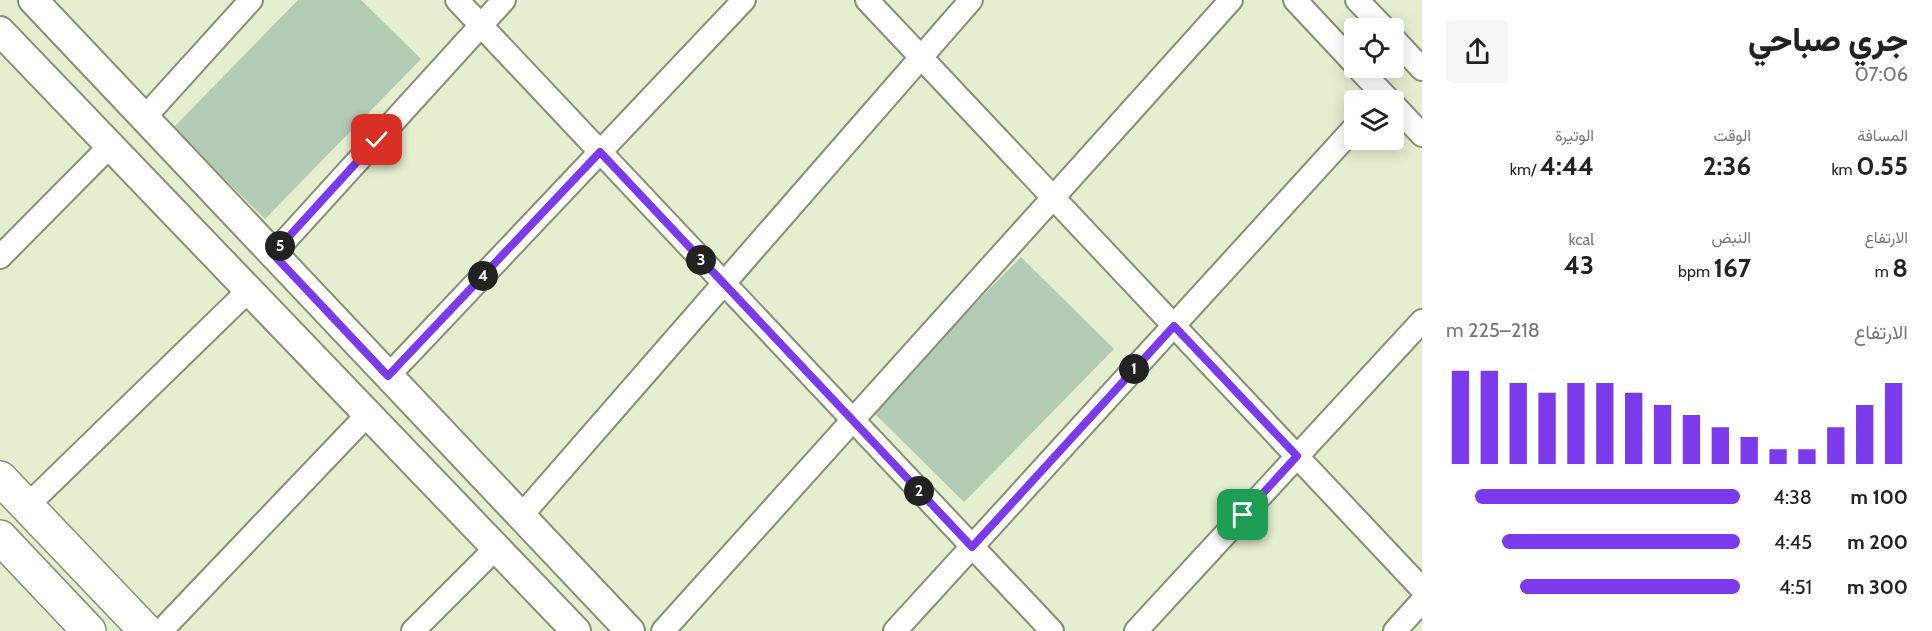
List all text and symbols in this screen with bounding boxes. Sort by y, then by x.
map controls [1344,18,1404,150]
button: locate [1344,18,1404,78]
text: جري صباحي [1748,19,1908,59]
button: share [1446,20,1509,83]
text: 07:06 [1855,62,1908,86]
button: layers [1344,90,1404,150]
pin [351,114,402,165]
icon: check [360,123,393,156]
text: الوتيرة [1555,126,1594,145]
text: الوقت [1713,126,1751,145]
text: المسافة [1857,126,1908,145]
text: 4:44 [1540,150,1594,182]
text: 2:36 [1703,150,1751,182]
text: 0.55 [1856,150,1908,182]
text: /km [1510,160,1540,179]
text: km [1831,160,1856,179]
text: النبض [1711,228,1751,247]
text: الارتفاع [1865,228,1908,247]
text: kcal [1568,230,1594,249]
pin: 5 [265,231,295,261]
text: 5 [276,236,284,255]
pin: 3 [686,245,716,275]
text: 43 [1564,249,1594,281]
text: 3 [697,250,705,269]
text: 167 [1714,252,1751,284]
text: 8 [1892,252,1908,284]
pin: 4 [468,261,498,291]
text: bpm [1678,262,1714,281]
text: m [1875,262,1892,281]
text: 4 [478,266,488,285]
text: 218–225 m [1446,318,1540,342]
text: الارتفاع [1854,320,1908,344]
pin: 1 [1119,354,1149,384]
text: 1 [1131,359,1137,378]
pin: 2 [904,476,934,506]
text: 2 [915,481,923,500]
text: 4:38 [1773,485,1812,509]
text: 100 m [1850,485,1908,509]
pin [1217,489,1268,540]
icon: arrive [1226,498,1259,531]
text: 4:45 [1774,530,1812,554]
text: 200 m [1847,530,1908,554]
text: 4:51 [1779,575,1812,599]
text: 300 m [1847,575,1908,599]

